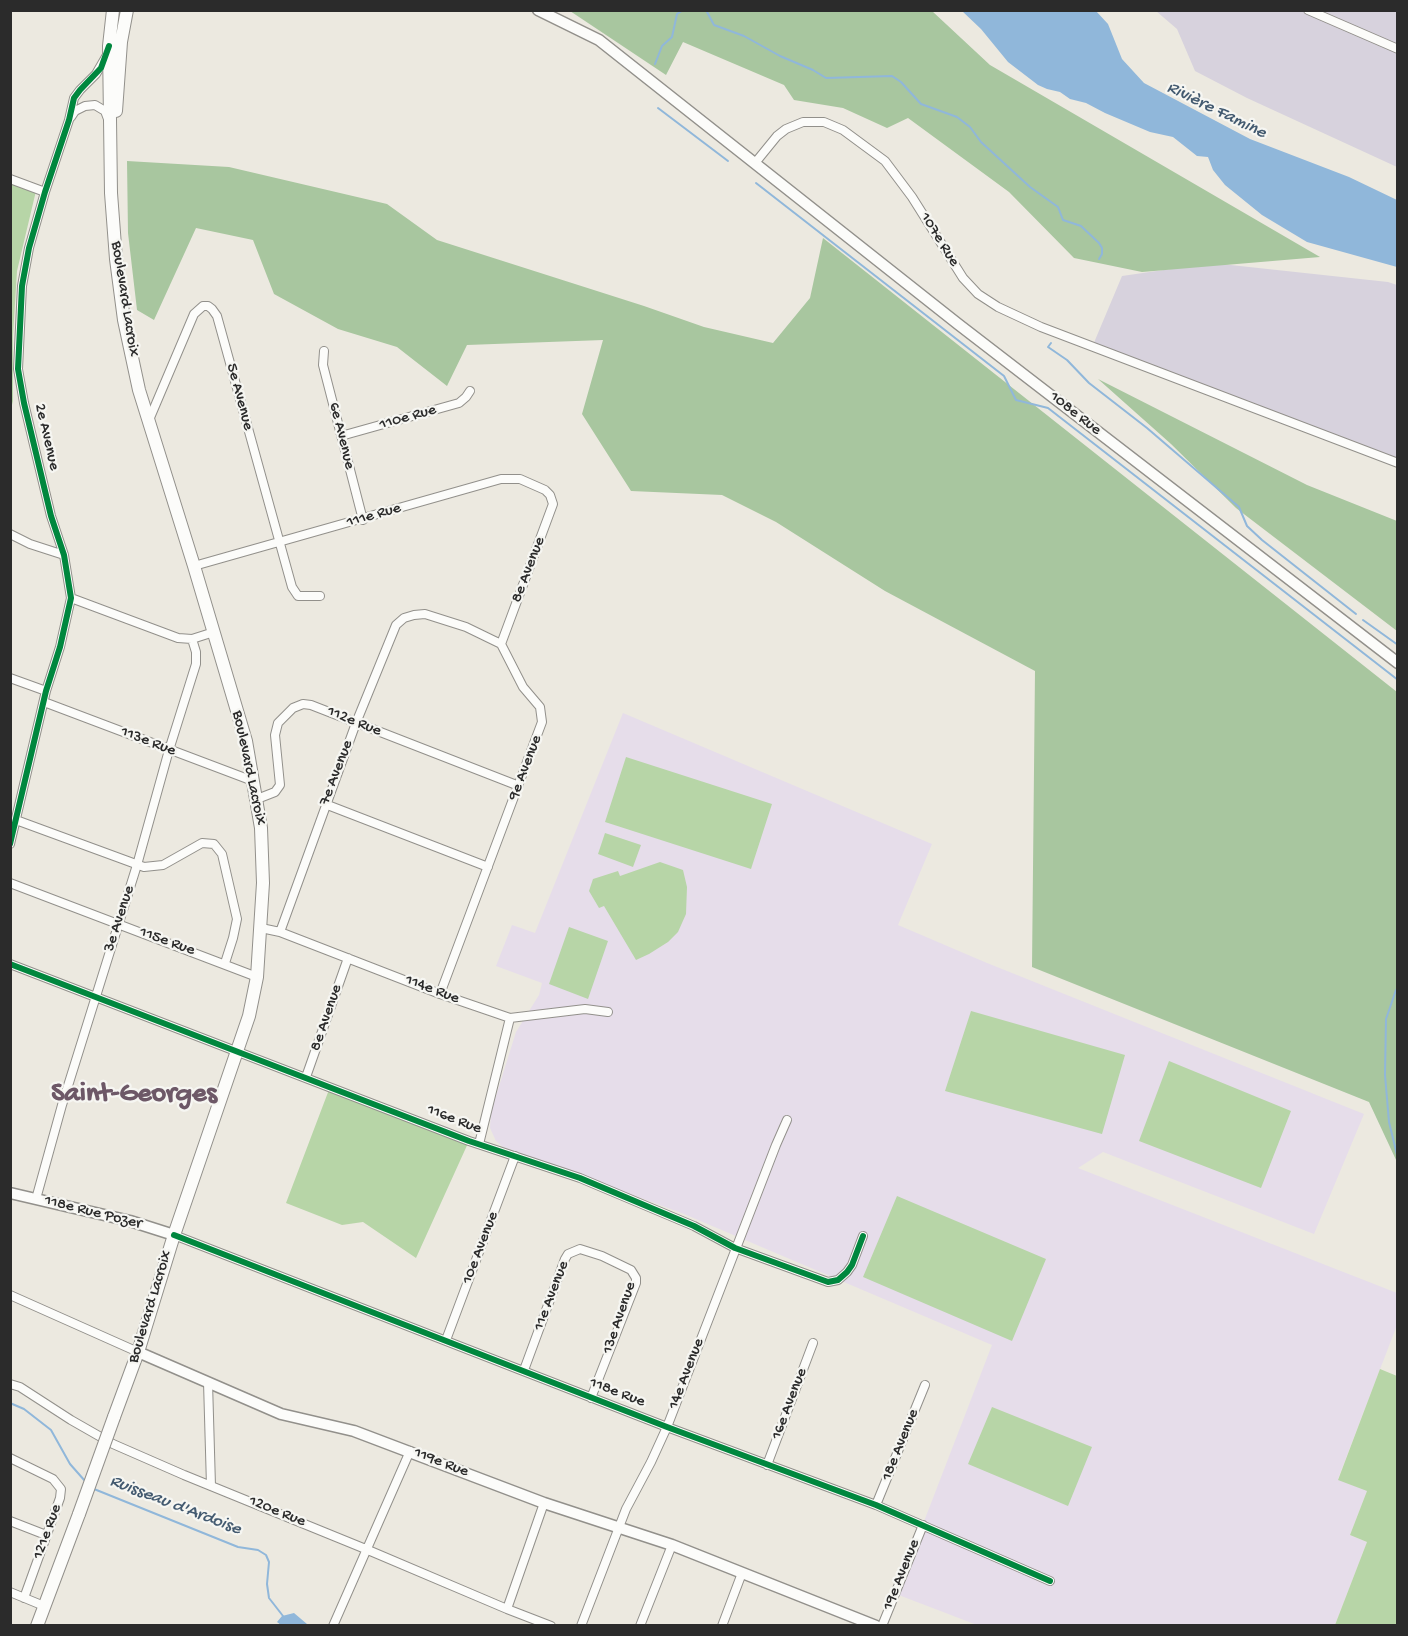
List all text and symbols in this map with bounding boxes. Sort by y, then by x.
water label: Rivière Famine [1163,78,1269,144]
street label: 107e Rue [915,209,963,271]
street label: Boulevard Lacroix [105,240,143,358]
street label: 5e Avenue [221,361,257,433]
street label: 108e Rue [1045,388,1105,440]
street label: 6e Avenue [323,401,359,471]
street label: 110e Rue [377,401,439,435]
street label: 2e Avenue [29,402,63,472]
street label: 111e Rue [345,499,403,533]
street label: 8e Avenue [508,534,550,606]
street label: 112e Rue [324,702,384,742]
street label: Boulevard Lacroix [226,709,270,827]
street label: 113e Rue [118,723,178,761]
street label: 9e Avenue [505,733,547,803]
street label: 7e Avenue [316,738,358,808]
street label: 3e Avenue [100,883,140,955]
street label: 115e Rue [137,923,197,961]
street label: 114e Rue [402,971,462,1009]
street label: 8e Avenue [307,982,347,1054]
district label: Saint-Georges [51,1079,217,1113]
street label: 116e Rue [424,1101,484,1139]
street label: 118e Rue Pozer [42,1192,144,1234]
street label: 10e Avenue [458,1209,504,1287]
street label: Boulevard Lacroix [125,1248,177,1366]
street label: 11e Avenue [530,1258,574,1334]
street label: 13e Avenue [599,1279,641,1357]
street label: 14e Avenue [665,1336,709,1412]
street label: 16e Avenue [768,1366,812,1442]
street label: 118e Rue [587,1374,647,1412]
street label: 18e Avenue [878,1406,924,1484]
street label: 119e Rue [411,1444,471,1482]
water label: Ruisseau d'Ardoise [106,1471,244,1541]
street label: 120e Rue [246,1492,308,1532]
street label: 121e Rue [29,1502,67,1562]
street label: 19e Avenue [879,1537,925,1613]

